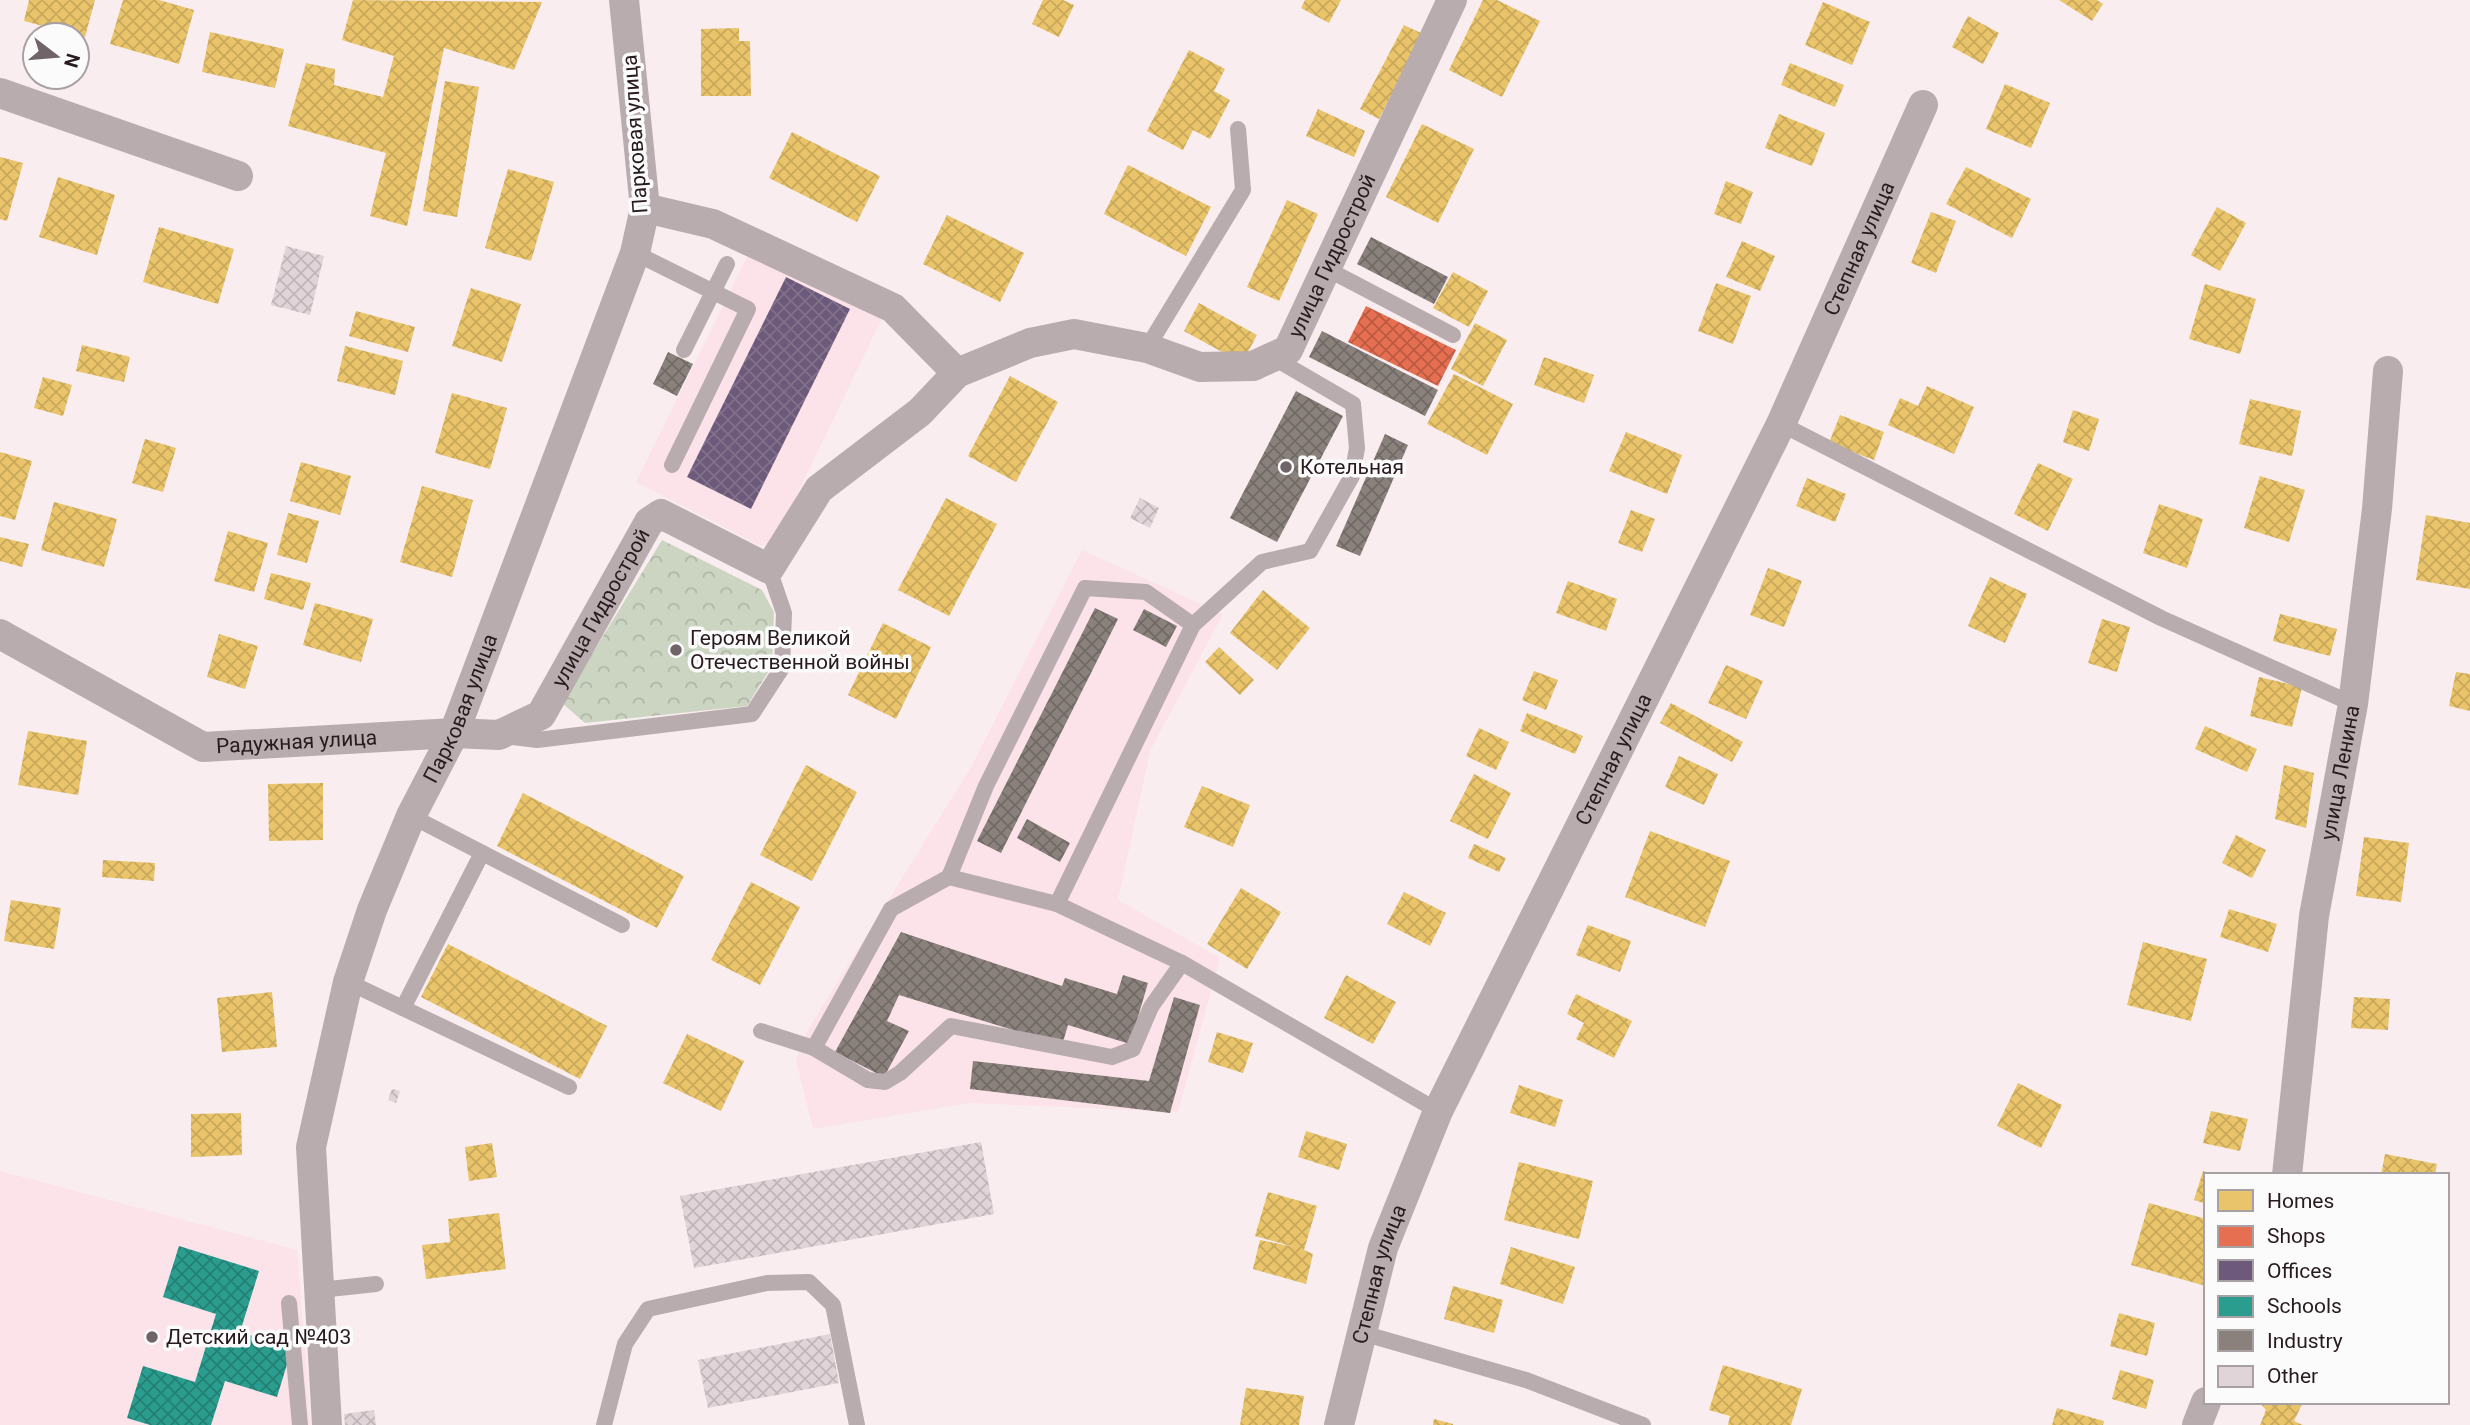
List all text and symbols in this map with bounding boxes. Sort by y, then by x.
north arrow [21,21,91,91]
text: N [59,51,85,70]
street label: Парковая улица [617,54,653,214]
street label: улица Гидрострой [1283,170,1381,342]
street label: Степная улица [1819,178,1899,319]
place label: Котельная [1300,455,1404,479]
marker: Котельная [1278,459,1294,475]
street label: улица Гидрострой [547,524,655,691]
place label: Героям Великой Отечественной войны [690,626,910,674]
street label: Парковая улица [418,631,502,787]
marker: Героям Великой Отечественной войны [668,642,684,658]
street label: Степная улица [1571,690,1656,829]
street label: улица Ленина [2316,703,2365,842]
street label: Радужная улица [215,725,378,758]
legend [2204,1173,2449,1404]
text: Homes [2267,1189,2334,1213]
street label: Степная улица [1348,1201,1411,1346]
text: Shops [2267,1224,2326,1248]
text: Offices [2267,1259,2332,1283]
text: Schools [2267,1294,2342,1318]
place label: Детский сад №403 [166,1325,351,1349]
marker: Детский сад №403 [144,1329,160,1345]
text: Industry [2267,1329,2343,1353]
text: Other [2267,1364,2318,1388]

